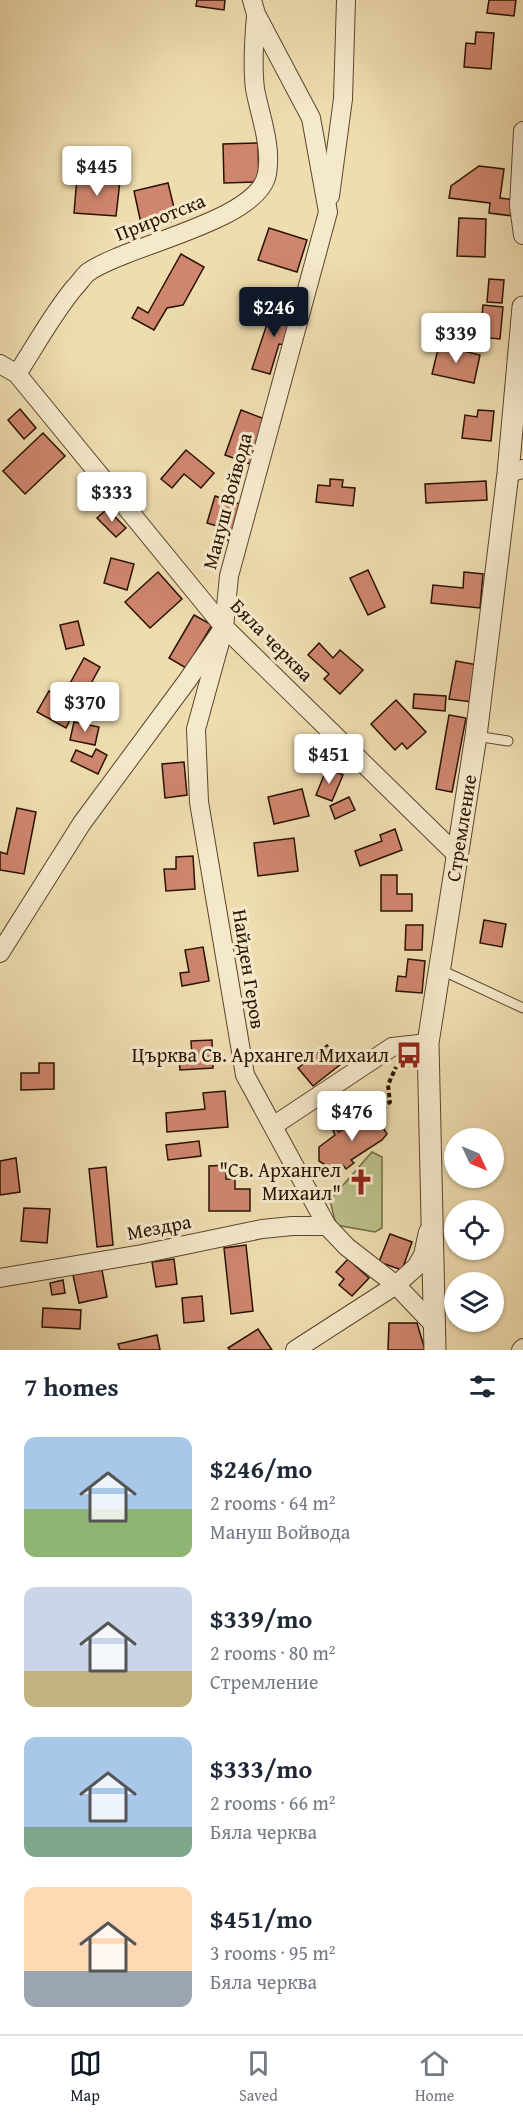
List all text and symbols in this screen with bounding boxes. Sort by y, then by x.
pin: $445 [61,146,133,197]
text: $445 [76,151,118,180]
street label: Приротска [110,185,210,248]
pin: $246 [238,287,310,338]
text: $246 [253,292,295,321]
pin: $339 [420,313,492,364]
text: $339 [435,318,477,347]
street label: Мануш Войвода [194,429,259,572]
pin: $333 [76,472,148,523]
text: $333 [91,477,133,506]
street label: Бяла черква [224,592,321,688]
pin: $370 [49,682,121,733]
text: $370 [64,687,106,716]
pin: $451 [293,734,365,785]
text: $451 [308,739,350,768]
street label: Стремление [438,772,483,884]
street label: Найден Геров [226,907,273,1031]
place label: Църква Св. Архангел Михаил [132,1040,389,1069]
bus stop icon: Църква Св. Архангел Михаил [394,1040,424,1070]
pin: $476 [316,1091,388,1142]
text: $476 [331,1096,373,1125]
north arrow [444,1128,504,1188]
map controls [444,1128,504,1332]
place label: "Св. Архангел Михаил" [219,1155,341,1207]
church icon: "Св. Архангел Михаил" [346,1167,376,1197]
button: locate [444,1200,504,1260]
street label: Мездра [124,1206,194,1247]
button: layers [444,1272,504,1332]
text: 7 homes [24,1367,119,1406]
icon: filters [466,1370,499,1403]
text: $246/mo [210,1449,312,1488]
icon: home [72,1461,144,1533]
text: 2 rooms · 64 m² [210,1488,336,1517]
text: Мануш Войвода [210,1517,350,1546]
text: $339/mo [210,1599,312,1638]
icon: home [72,1611,144,1683]
text: 2 rooms · 80 m² [210,1638,336,1667]
text: Стремление [210,1667,318,1696]
text: $333/mo [210,1749,312,1788]
icon: home [72,1761,144,1833]
text: 2 rooms · 66 m² [210,1788,336,1817]
text: Бяла черква [210,1817,317,1846]
text: $451/mo [210,1899,312,1938]
icon: home [72,1911,144,1983]
text: 3 rooms · 95 m² [210,1938,336,1967]
text: Бяла черква [210,1967,317,1996]
tab: Map [69,2047,102,2107]
tab: Saved [239,2047,278,2107]
tab: Home [415,2047,454,2107]

